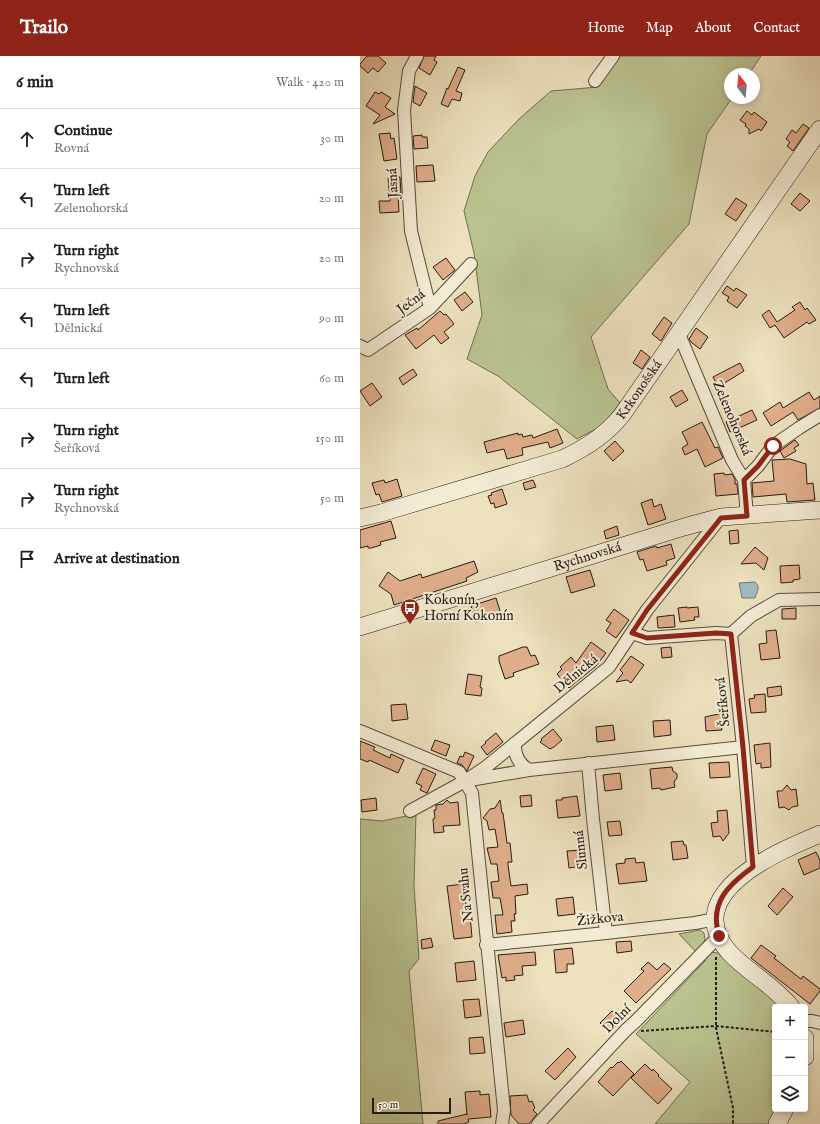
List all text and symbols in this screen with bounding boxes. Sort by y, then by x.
text: Trailo [20,16,68,40]
text: Home [588,19,624,37]
text: Map [646,19,673,37]
text: About [695,19,731,37]
text: Contact [753,19,800,37]
north arrow [724,68,760,104]
text: 6 min [16,72,54,93]
text: Walk · 420 m [276,74,344,91]
text: Continue [54,121,112,140]
icon: ahead [16,128,38,150]
text: 30 m [320,130,344,147]
text: Rovná [54,140,89,157]
street label: Jasná [383,167,403,200]
text: Turn left [54,181,110,200]
icon: left [16,188,38,210]
text: 20 m [319,190,344,207]
text: Zelenohorská [54,200,128,217]
text: Turn right [54,241,119,260]
icon: right [16,248,38,270]
text: 20 m [319,250,344,267]
text: Rychnovská [54,260,119,277]
street label: Ječná [391,285,430,320]
text: Turn left [54,301,110,320]
icon: left [16,308,38,330]
text: 90 m [319,310,344,327]
text: Dělnická [54,320,102,337]
street label: Krkonošská [612,356,667,423]
icon: left [16,368,38,390]
text: Turn left [54,369,110,388]
text: 60 m [319,370,344,387]
street label: Zelenohorská [708,378,756,459]
text: Turn right [54,421,119,440]
icon: right [16,428,38,450]
text: 150 m [315,430,344,447]
route start [764,437,782,455]
text: Šeříková [54,440,100,457]
text: Turn right [54,481,119,500]
icon: right [16,488,38,510]
text: 50 m [320,490,344,507]
text: Rychnovská [54,500,119,517]
street label: Rychnovská [551,538,624,576]
icon: arrive [16,548,38,570]
text: Arrive at destination [54,549,180,568]
place label: Kokonín, Horní Kokonín [424,591,514,625]
bus stop icon: Kokonín, Horní Kokonín [399,597,421,625]
street label: Dělnická [550,650,603,698]
street label: Šeříková [710,676,735,728]
street label: Slunná [570,829,592,870]
street label: Na Svahu [454,867,478,923]
street label: Žižkova [576,907,625,930]
route end [710,927,728,945]
street label: Dolní [599,1000,636,1037]
map controls [772,1004,808,1112]
button: + [772,1004,808,1040]
button: − [772,1040,808,1076]
button: layers [772,1076,808,1112]
scale bar [372,1096,451,1115]
text: 50 m [378,1098,398,1112]

